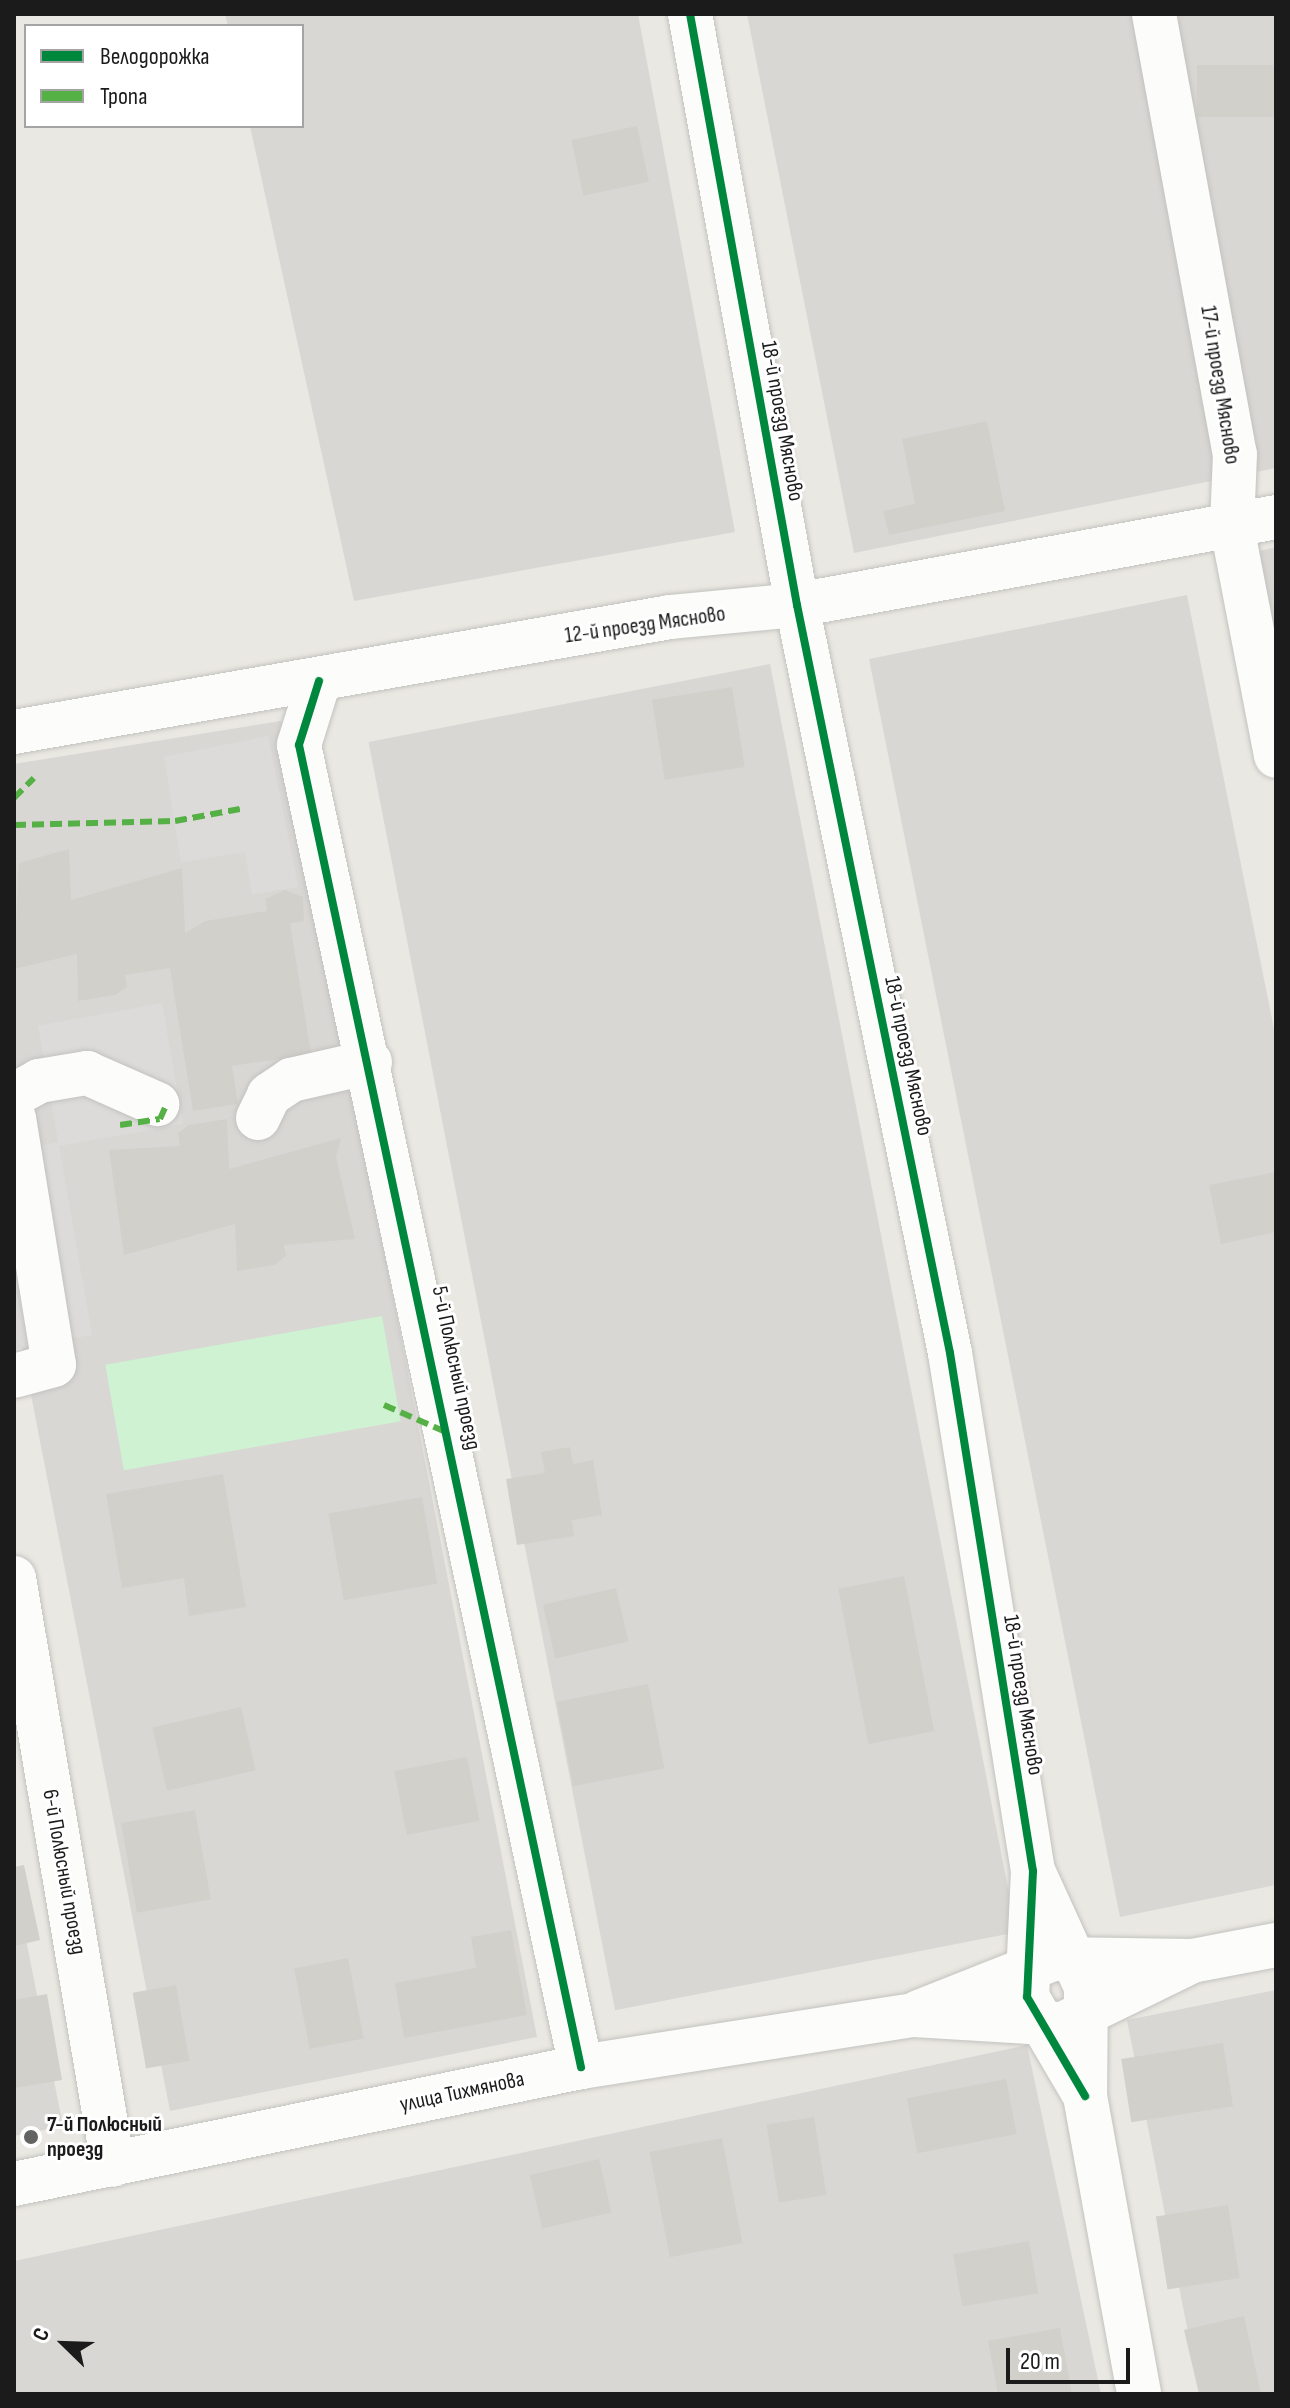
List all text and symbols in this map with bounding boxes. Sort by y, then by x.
legend [24,24,304,128]
text: Велодорожка [100,42,210,71]
text: Тропа [100,82,147,111]
street label: 17-й проезд Мясново [1194,304,1246,466]
street label: 18-й проезд Мясново [755,339,809,503]
street label: 12-й проезд Мясново [563,601,727,649]
street label: 18-й проезд Мясново [878,974,938,1138]
street label: 5-й Полюсный проезд [426,1284,486,1452]
street label: 18-й проезд Мясново [997,1613,1049,1777]
street label: 6-й Полюсный проезд [36,1787,92,1957]
street label: улица Тихмянова [397,2066,527,2118]
place label: 7-й Полюсный проезд [47,2111,162,2162]
marker: 7-й Полюсный проезд [22,2128,40,2146]
north arrow [24,2304,104,2384]
text: С [27,2324,56,2345]
scale bar [1010,2332,1134,2382]
text: 20 m [1020,2347,1060,2376]

